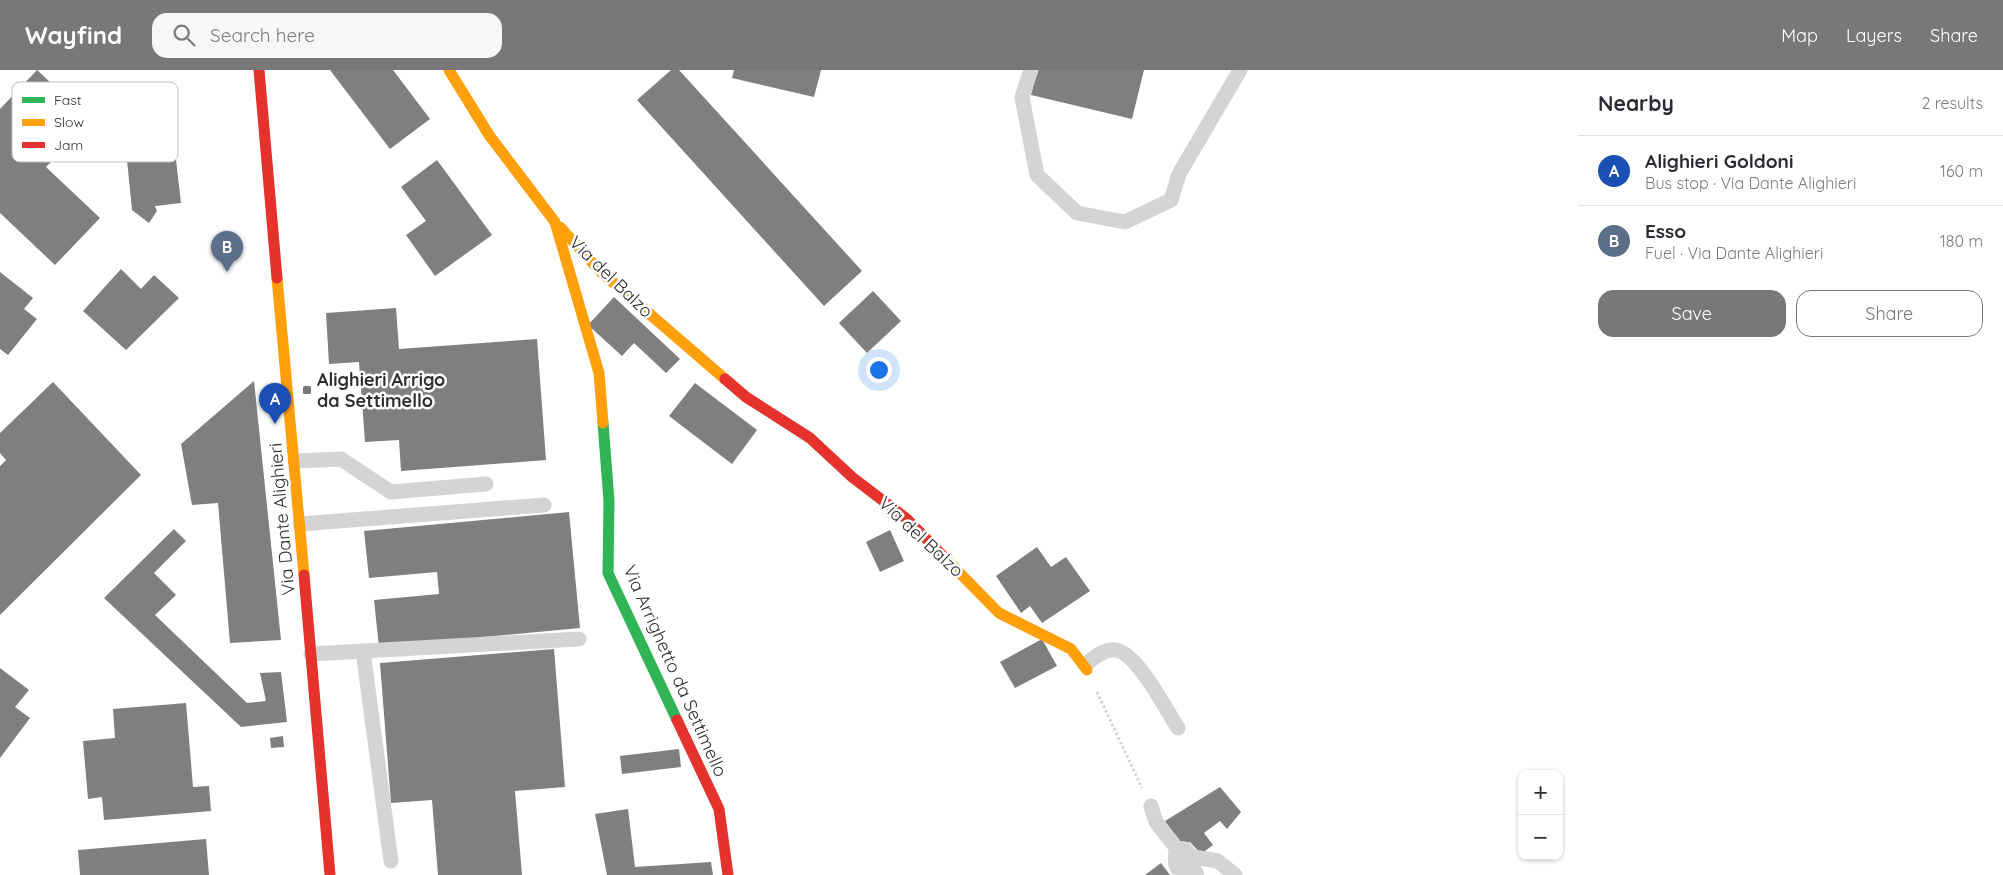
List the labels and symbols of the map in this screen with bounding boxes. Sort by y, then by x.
legend [12,82,178,162]
text: Fast [54,91,82,109]
text: Slow [54,113,84,131]
text: Jam [54,136,83,154]
pin: B [211,231,243,272]
street label: Via del Balzo [565,231,658,322]
your location [866,357,892,383]
place label: Alighieri Arrigo da Settimello [317,368,445,412]
pin: A [259,383,291,424]
marker: Alighieri Arrigo da Settimello [301,384,313,396]
street label: Via Dante Alighieri [263,442,300,596]
street label: Via del Balzo [874,491,969,582]
street label: Via Arrighetto da Settimello [618,561,733,780]

